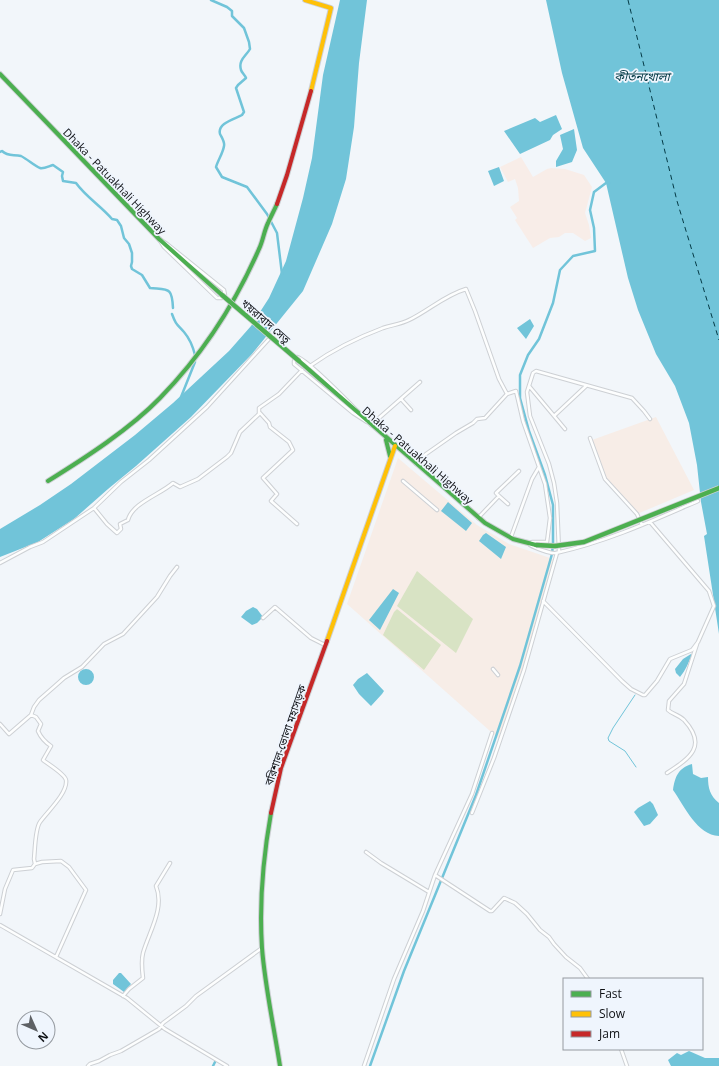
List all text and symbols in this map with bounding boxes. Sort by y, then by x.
water label: কীর্তনখোলা [614,68,673,85]
street label: Dhaka - Patuakhali Highway [60,125,170,238]
street label: খয়রাবাদ সেতু [238,295,294,347]
street label: Dhaka - Patuakhali Highway [359,403,477,508]
street label: বরিশাল-ভোলা মহাসড়ক [260,683,309,788]
legend [563,978,703,1050]
text: Fast [599,985,622,1002]
text: Slow [599,1005,626,1022]
north arrow [16,1010,56,1050]
text: Jam [598,1025,620,1042]
text: N [35,1029,52,1046]

